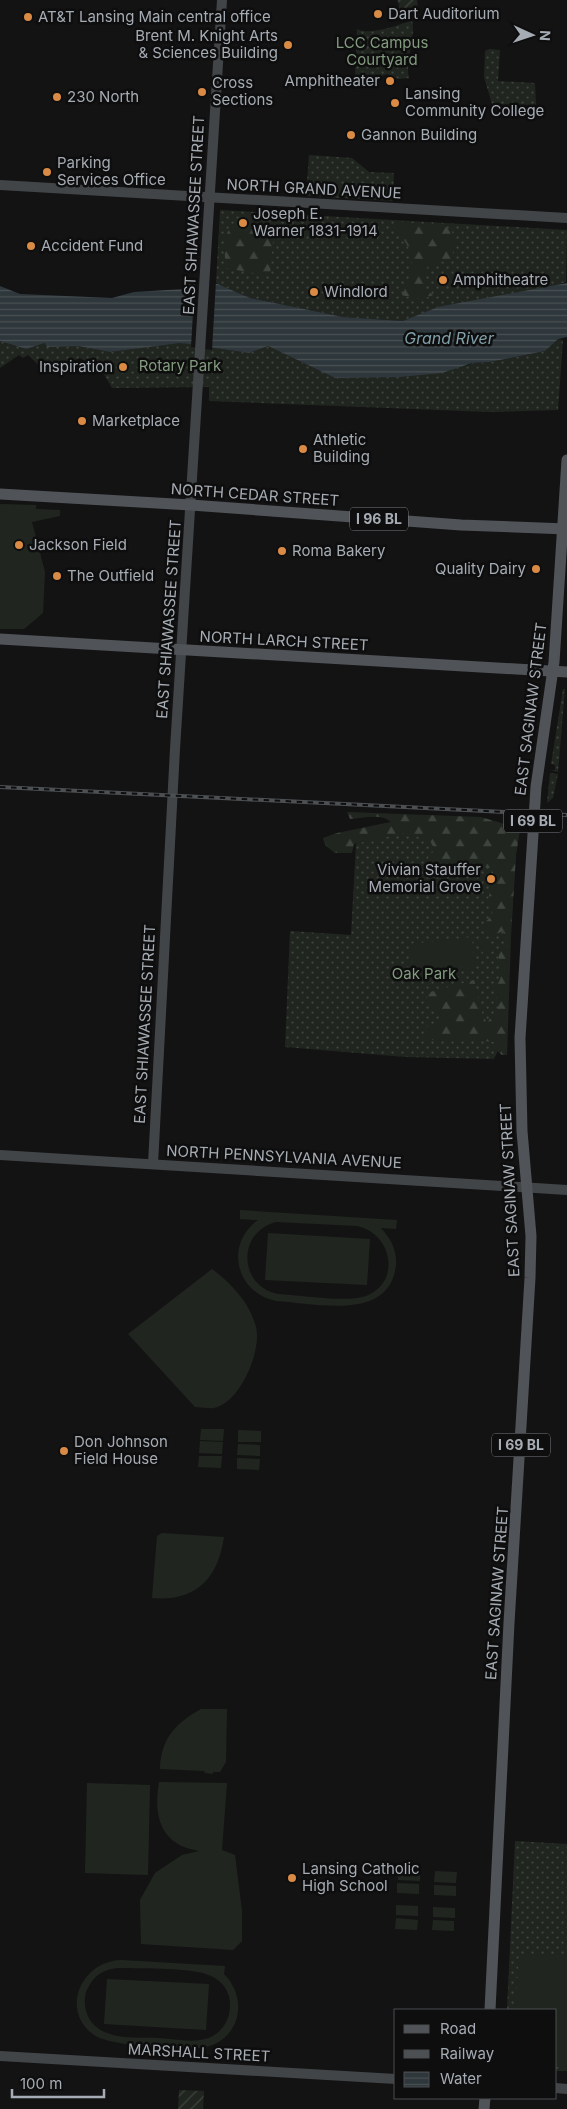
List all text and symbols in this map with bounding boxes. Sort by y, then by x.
place label: Dart Auditorium [388,4,500,23]
place label: AT&T Lansing Main central office [38,7,271,26]
marker: Dart Auditorium [372,8,384,20]
north arrow [507,10,557,60]
marker: AT&T Lansing Main central office [22,11,34,23]
place label: Brent M. Knight Arts & Sciences Building [135,26,278,62]
text: N [537,30,554,41]
park label: LCC Campus Courtyard [336,33,428,69]
marker: Brent M. Knight Arts & Sciences Building [282,39,294,51]
place label: Amphitheater [285,71,380,90]
place label: Cross Sections [212,73,273,109]
marker: Amphitheater [384,75,396,87]
place label: Lansing Community College [405,84,544,120]
marker: Cross Sections [196,86,208,98]
place label: 230 North [67,87,139,106]
marker: 230 North [51,91,63,103]
marker: Lansing Community College [389,97,401,109]
street label: EAST SHIAWASSEE STREET [179,115,208,315]
place label: Gannon Building [361,125,477,144]
marker: Gannon Building [345,129,357,141]
place label: Parking Services Office [57,153,166,189]
marker: Parking Services Office [41,166,53,178]
street label: NORTH GRAND AVENUE [226,174,402,203]
place label: Joseph E. Warner 1831-1914 [253,204,378,240]
marker: Joseph E. Warner 1831-1914 [237,217,249,229]
place label: Accident Fund [41,236,143,255]
marker: Accident Fund [25,240,37,252]
place label: Amphitheatre [453,270,548,289]
marker: Amphitheatre [437,274,449,286]
place label: Windlord [324,282,388,301]
marker: Windlord [308,286,320,298]
water label: Grand River [404,328,495,348]
park label: Rotary Park [139,356,222,375]
place label: Inspiration [39,357,113,376]
marker: Inspiration [117,361,129,373]
place label: Marketplace [92,411,180,430]
marker: Marketplace [76,415,88,427]
place label: Athletic Building [313,430,370,466]
marker: Athletic Building [297,443,309,455]
street label: NORTH CEDAR STREET [170,479,340,510]
road number: I 96 BL [350,508,408,530]
street label: EAST SHIAWASSEE STREET [152,519,185,719]
place label: Jackson Field [29,535,127,554]
marker: Jackson Field [13,539,25,551]
place label: Roma Bakery [292,541,386,560]
marker: Roma Bakery [276,545,288,557]
place label: Quality Dairy [435,559,527,578]
marker: Quality Dairy [530,563,542,575]
place label: The Outfield [67,566,154,585]
marker: The Outfield [51,570,63,582]
street label: EAST SAGINAW STREET [510,621,551,796]
street label: NORTH LARCH STREET [199,627,369,654]
road number: I 69 BL [504,809,562,832]
place label: Vivian Stauffer Memorial Grove [369,860,481,896]
marker: Vivian Stauffer Memorial Grove [485,873,497,885]
street label: EAST SHIAWASSEE STREET [130,924,159,1124]
park label: Oak Park [392,964,457,983]
street label: EAST SAGINAW STREET [495,1103,524,1277]
street label: NORTH PENNSYLVANIA AVENUE [166,1141,402,1172]
place label: Don Johnson Field House [74,1432,168,1468]
road number: I 69 BL [492,1434,550,1456]
marker: Don Johnson Field House [58,1445,70,1457]
street label: EAST SAGINAW STREET [481,1505,512,1680]
place label: Lansing Catholic High School [302,1859,420,1895]
marker: Lansing Catholic High School [286,1872,298,1884]
legend [394,2009,557,2099]
text: Road [440,2019,476,2038]
street label: MARSHALL STREET [127,2039,271,2066]
text: Railway [440,2044,495,2063]
scale bar [12,2066,105,2098]
text: Water [440,2069,482,2088]
text: 100 m [20,2074,62,2093]

